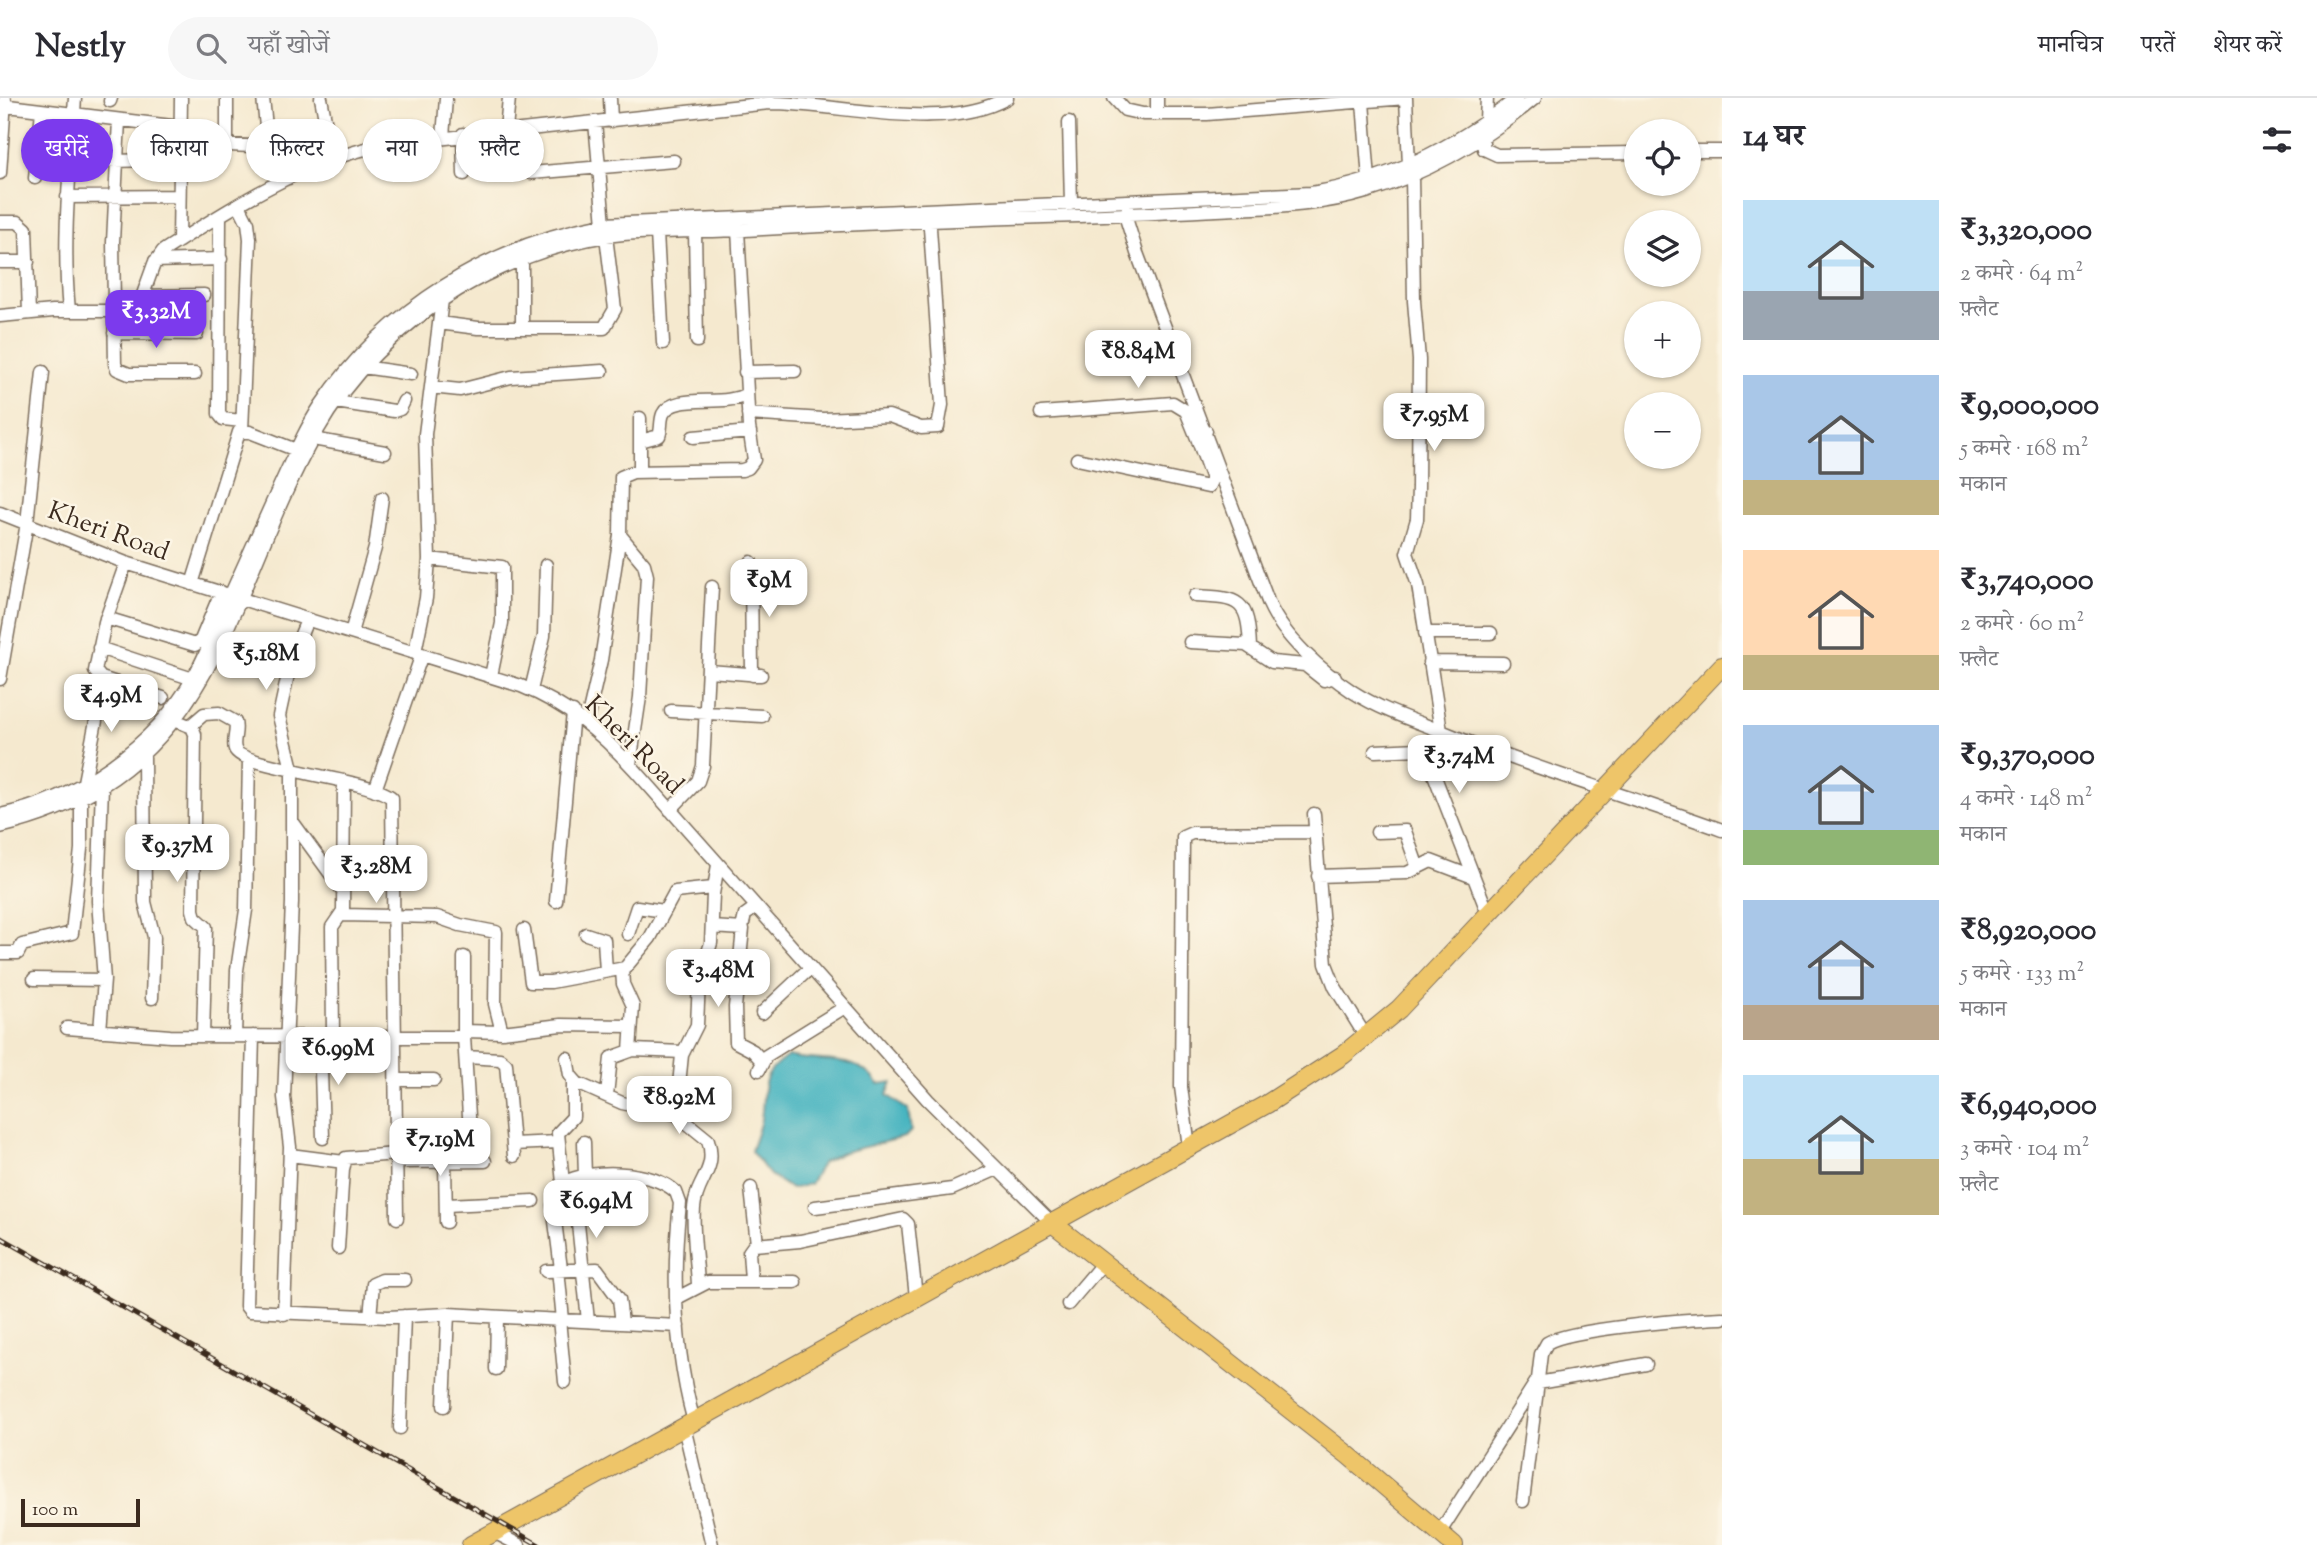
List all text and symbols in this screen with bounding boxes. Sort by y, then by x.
search box [168,17,658,80]
text: Nestly [35,24,126,72]
text: यहाँ खोजें [248,28,330,65]
icon: search [192,29,230,67]
text: मानचित्र [2038,29,2103,63]
text: परतें [2141,29,2175,63]
text: शेयर करें [2213,29,2282,63]
text: 14 घर [1743,116,1805,159]
chip: खरीदें [21,119,113,182]
chip: किराया [127,119,232,182]
chip: फ़िल्टर [246,119,348,182]
chip: नया [362,119,442,182]
chip: फ़्लैट [456,119,544,182]
map controls [1624,119,1701,469]
button: locate [1624,119,1701,196]
icon: filters [2258,121,2296,159]
button: layers [1624,210,1701,287]
text: ₹3,320,000 [1960,210,2092,253]
icon: home [1799,228,1883,312]
text: 2 कमरे · 64 m² [1960,258,2083,291]
pin: ₹3.32M [99,290,213,350]
text: फ़्लैट [1960,294,1998,327]
text: ₹3.32M [121,296,191,329]
button: + [1624,301,1701,378]
pin: ₹8.84M [1081,330,1195,390]
text: ₹8.84M [1101,336,1175,369]
text: ₹9,000,000 [1960,385,2099,428]
button: − [1624,392,1701,469]
pin: ₹7.95M [1377,394,1491,453]
text: ₹7.95M [1399,399,1469,432]
icon: home [1799,403,1883,487]
text: 5 कमरे · 168 m² [1960,433,2089,466]
text: मकान [1960,469,2007,502]
street label: Kheri Road [42,493,174,572]
pin: ₹9M [735,560,803,619]
text: ₹3,740,000 [1960,560,2094,603]
text: ₹9M [746,565,792,598]
icon: home [1799,578,1883,662]
text: 2 कमरे · 60 m² [1960,608,2084,641]
pin: ₹5.18M [209,632,323,692]
text: ₹5.18M [233,638,299,671]
text: फ़्लैट [1960,644,1998,677]
pin: ₹4.9M [62,674,160,734]
text: ₹4.9M [80,680,142,713]
street label: Kheri Road [575,688,691,804]
text: ₹9,370,000 [1960,735,2095,778]
pin: ₹3.74M [1402,736,1516,795]
text: ₹3.74M [1424,741,1494,774]
icon: home [1799,753,1883,837]
text: 4 कमरे · 148 m² [1960,783,2092,816]
text: मकान [1960,819,2007,852]
pin: ₹9.37M [120,824,234,884]
text: ₹9.37M [141,830,213,863]
pin: ₹3.28M [319,846,433,905]
text: ₹3.28M [340,851,412,884]
text: ₹8,920,000 [1960,910,2096,953]
icon: home [1799,928,1883,1012]
pin: ₹3.48M [661,950,775,1009]
text: ₹3.48M [682,955,754,988]
text: 5 कमरे · 133 m² [1960,958,2084,991]
text: मकान [1960,994,2007,1027]
pin: ₹6.99M [281,1028,395,1087]
text: ₹6.99M [302,1033,374,1066]
pin: ₹8.92M [622,1076,736,1136]
text: ₹8.92M [643,1082,715,1115]
text: ₹6,940,000 [1960,1085,2097,1128]
icon: home [1799,1103,1883,1187]
pin: ₹7.19M [383,1118,497,1178]
text: ₹7.19M [405,1124,475,1157]
text: 3 कमरे · 104 m² [1960,1133,2089,1166]
text: फ़्लैट [1960,1169,1998,1202]
pin: ₹6.94M [539,1180,653,1240]
text: ₹6.94M [559,1186,633,1219]
scale bar [21,1496,140,1528]
text: 100 m [32,1497,78,1524]

